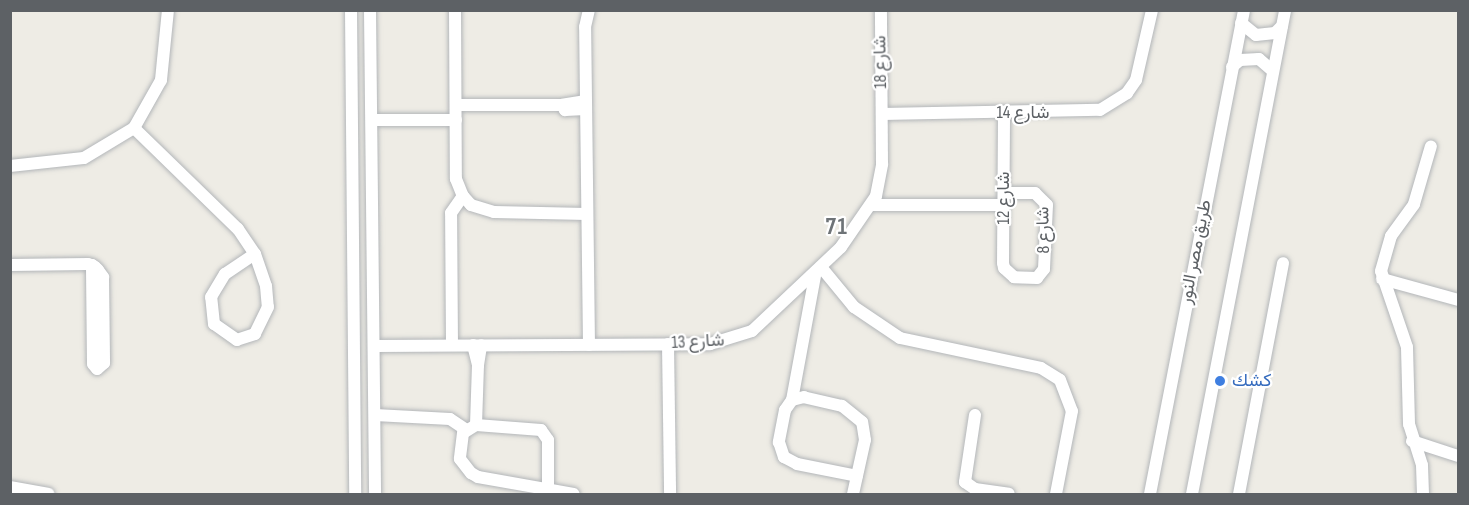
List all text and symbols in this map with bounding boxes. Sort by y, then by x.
street label: شارع 18 [870,35,892,89]
street label: شارع 14 [997,102,1049,124]
street label: شارع 12 [993,172,1015,224]
street label: طريق مصر النور [1175,198,1217,306]
street label: شارع 8 [1033,206,1055,254]
district label: 71 [826,213,848,241]
street label: شارع 13 [671,330,725,354]
place label: كشك [1232,370,1272,392]
marker: كشك [1213,374,1227,388]

